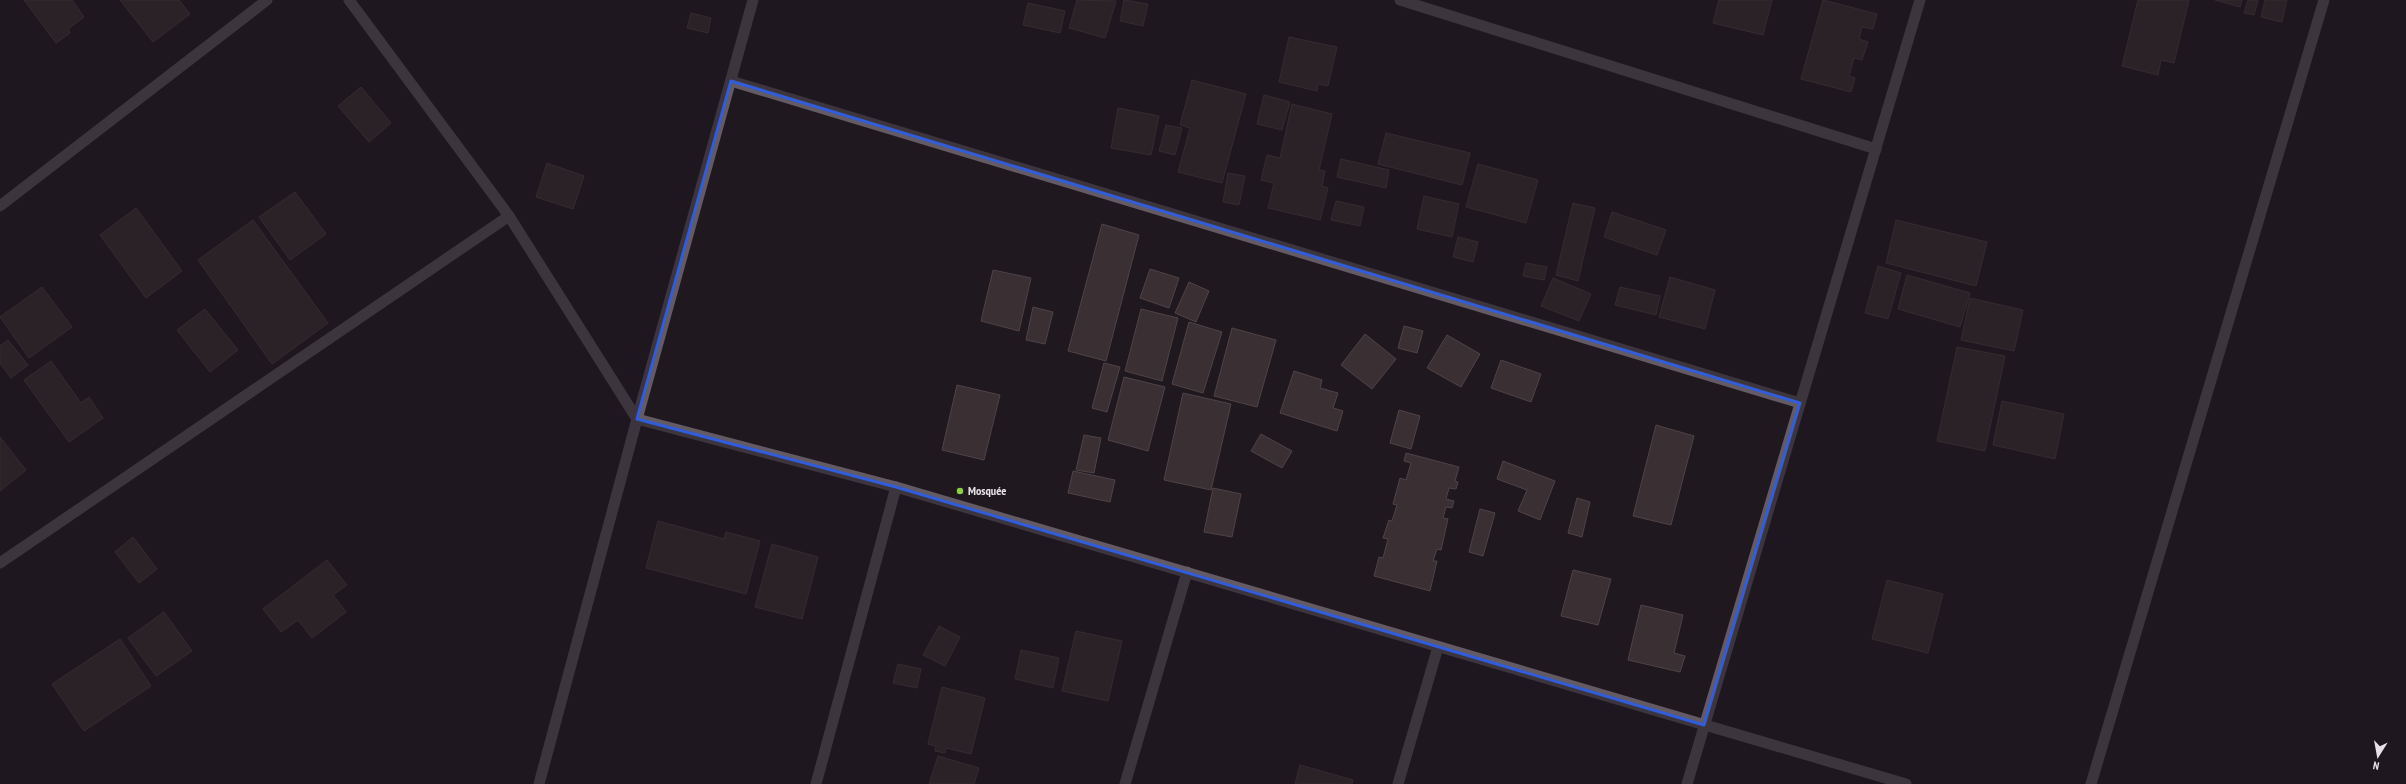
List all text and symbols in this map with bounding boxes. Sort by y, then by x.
place label: Mosquée [968,483,1006,498]
marker: Mosquée [955,486,965,496]
north arrow [2358,736,2398,776]
text: N [2372,758,2380,773]

